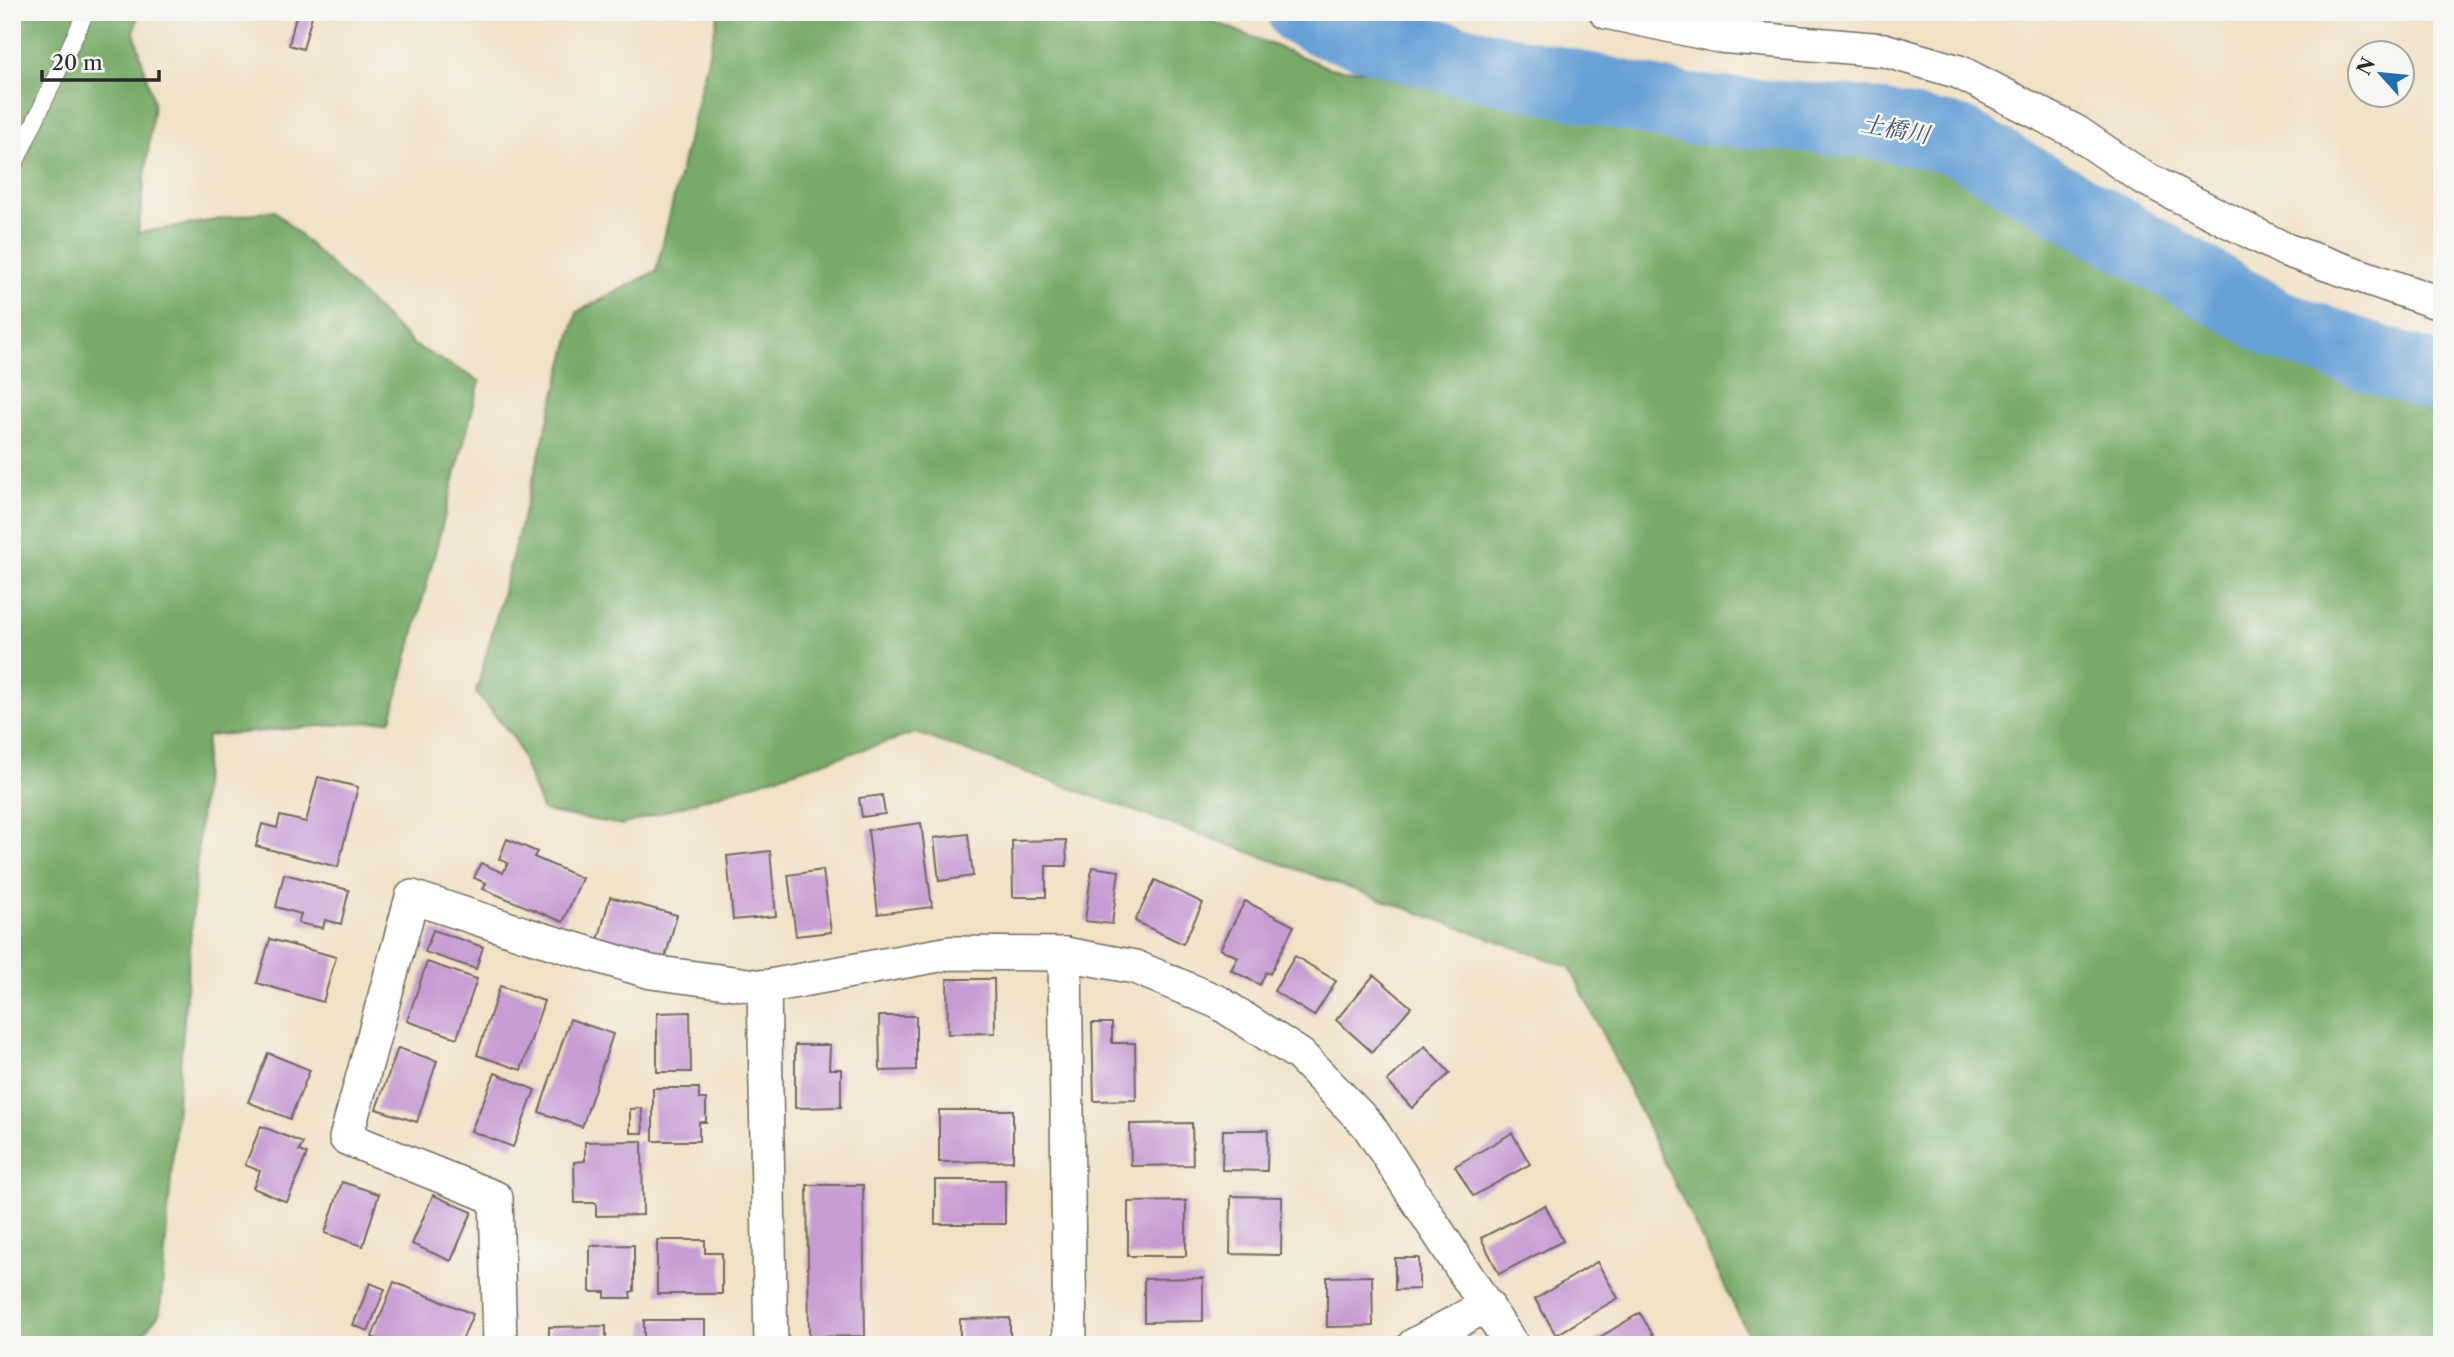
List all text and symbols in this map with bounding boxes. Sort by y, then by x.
scale bar [42,38,159,82]
north arrow [2346,38,2416,108]
text: 20 m [52,50,103,75]
text: N [2352,54,2380,79]
water label: 土橋川 [1859,109,1934,149]

